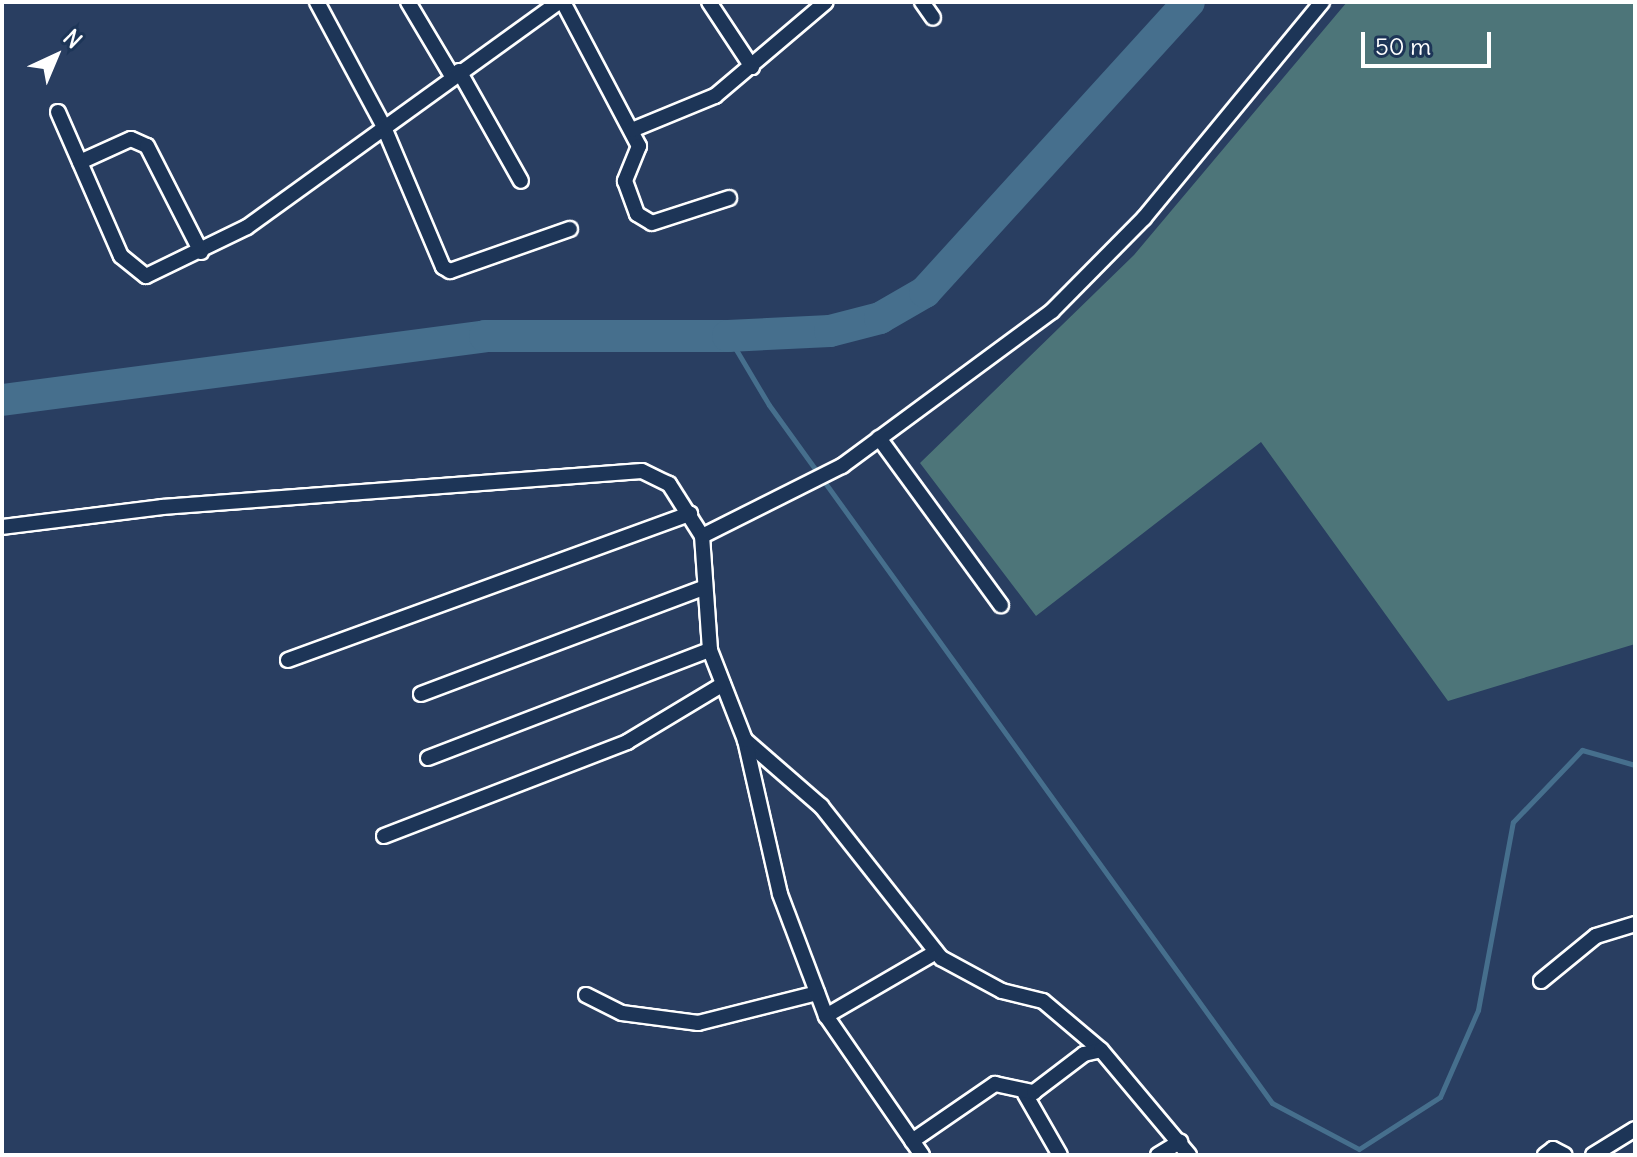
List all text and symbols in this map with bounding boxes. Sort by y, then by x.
north arrow [16,16,96,96]
scale bar [1365,16,1495,66]
text: N [57,23,88,54]
text: 50 m [1375,31,1431,61]

